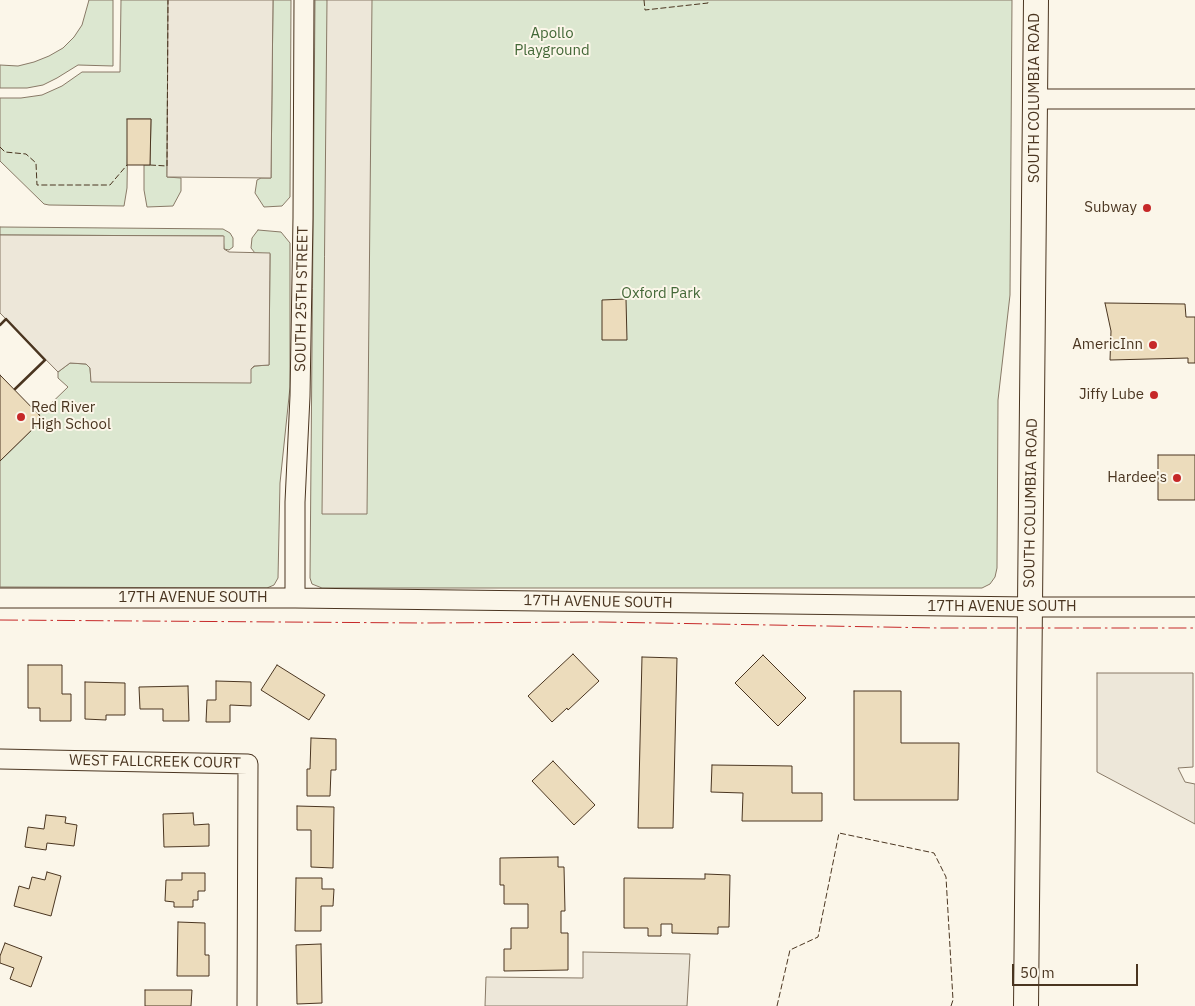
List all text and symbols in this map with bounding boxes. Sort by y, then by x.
street label: SOUTH COLUMBIA ROAD [1026,13,1044,183]
park label: Apollo Playground [514,25,590,60]
place label: Subway [1084,199,1137,217]
marker: Subway [1141,202,1153,214]
street label: SOUTH 25TH STREET [292,226,312,372]
park label: Oxford Park [621,285,701,303]
place label: AmericInn [1072,336,1143,354]
marker: AmericInn [1147,339,1159,351]
place label: Jiffy Lube [1079,386,1144,404]
marker: Jiffy Lube [1148,389,1160,401]
place label: Red River High School [31,399,111,434]
marker: Red River High School [15,411,27,423]
street label: SOUTH COLUMBIA ROAD [1021,418,1041,588]
place label: Hardee's [1107,469,1167,487]
marker: Hardee's [1171,472,1183,484]
street label: 17TH AVENUE SOUTH [118,589,268,607]
street label: 17TH AVENUE SOUTH [523,592,673,612]
street label: 17TH AVENUE SOUTH [927,598,1077,616]
street label: WEST FALLCREEK COURT [69,752,241,772]
scale bar [1015,954,1141,986]
text: 50 m [1020,963,1055,982]

